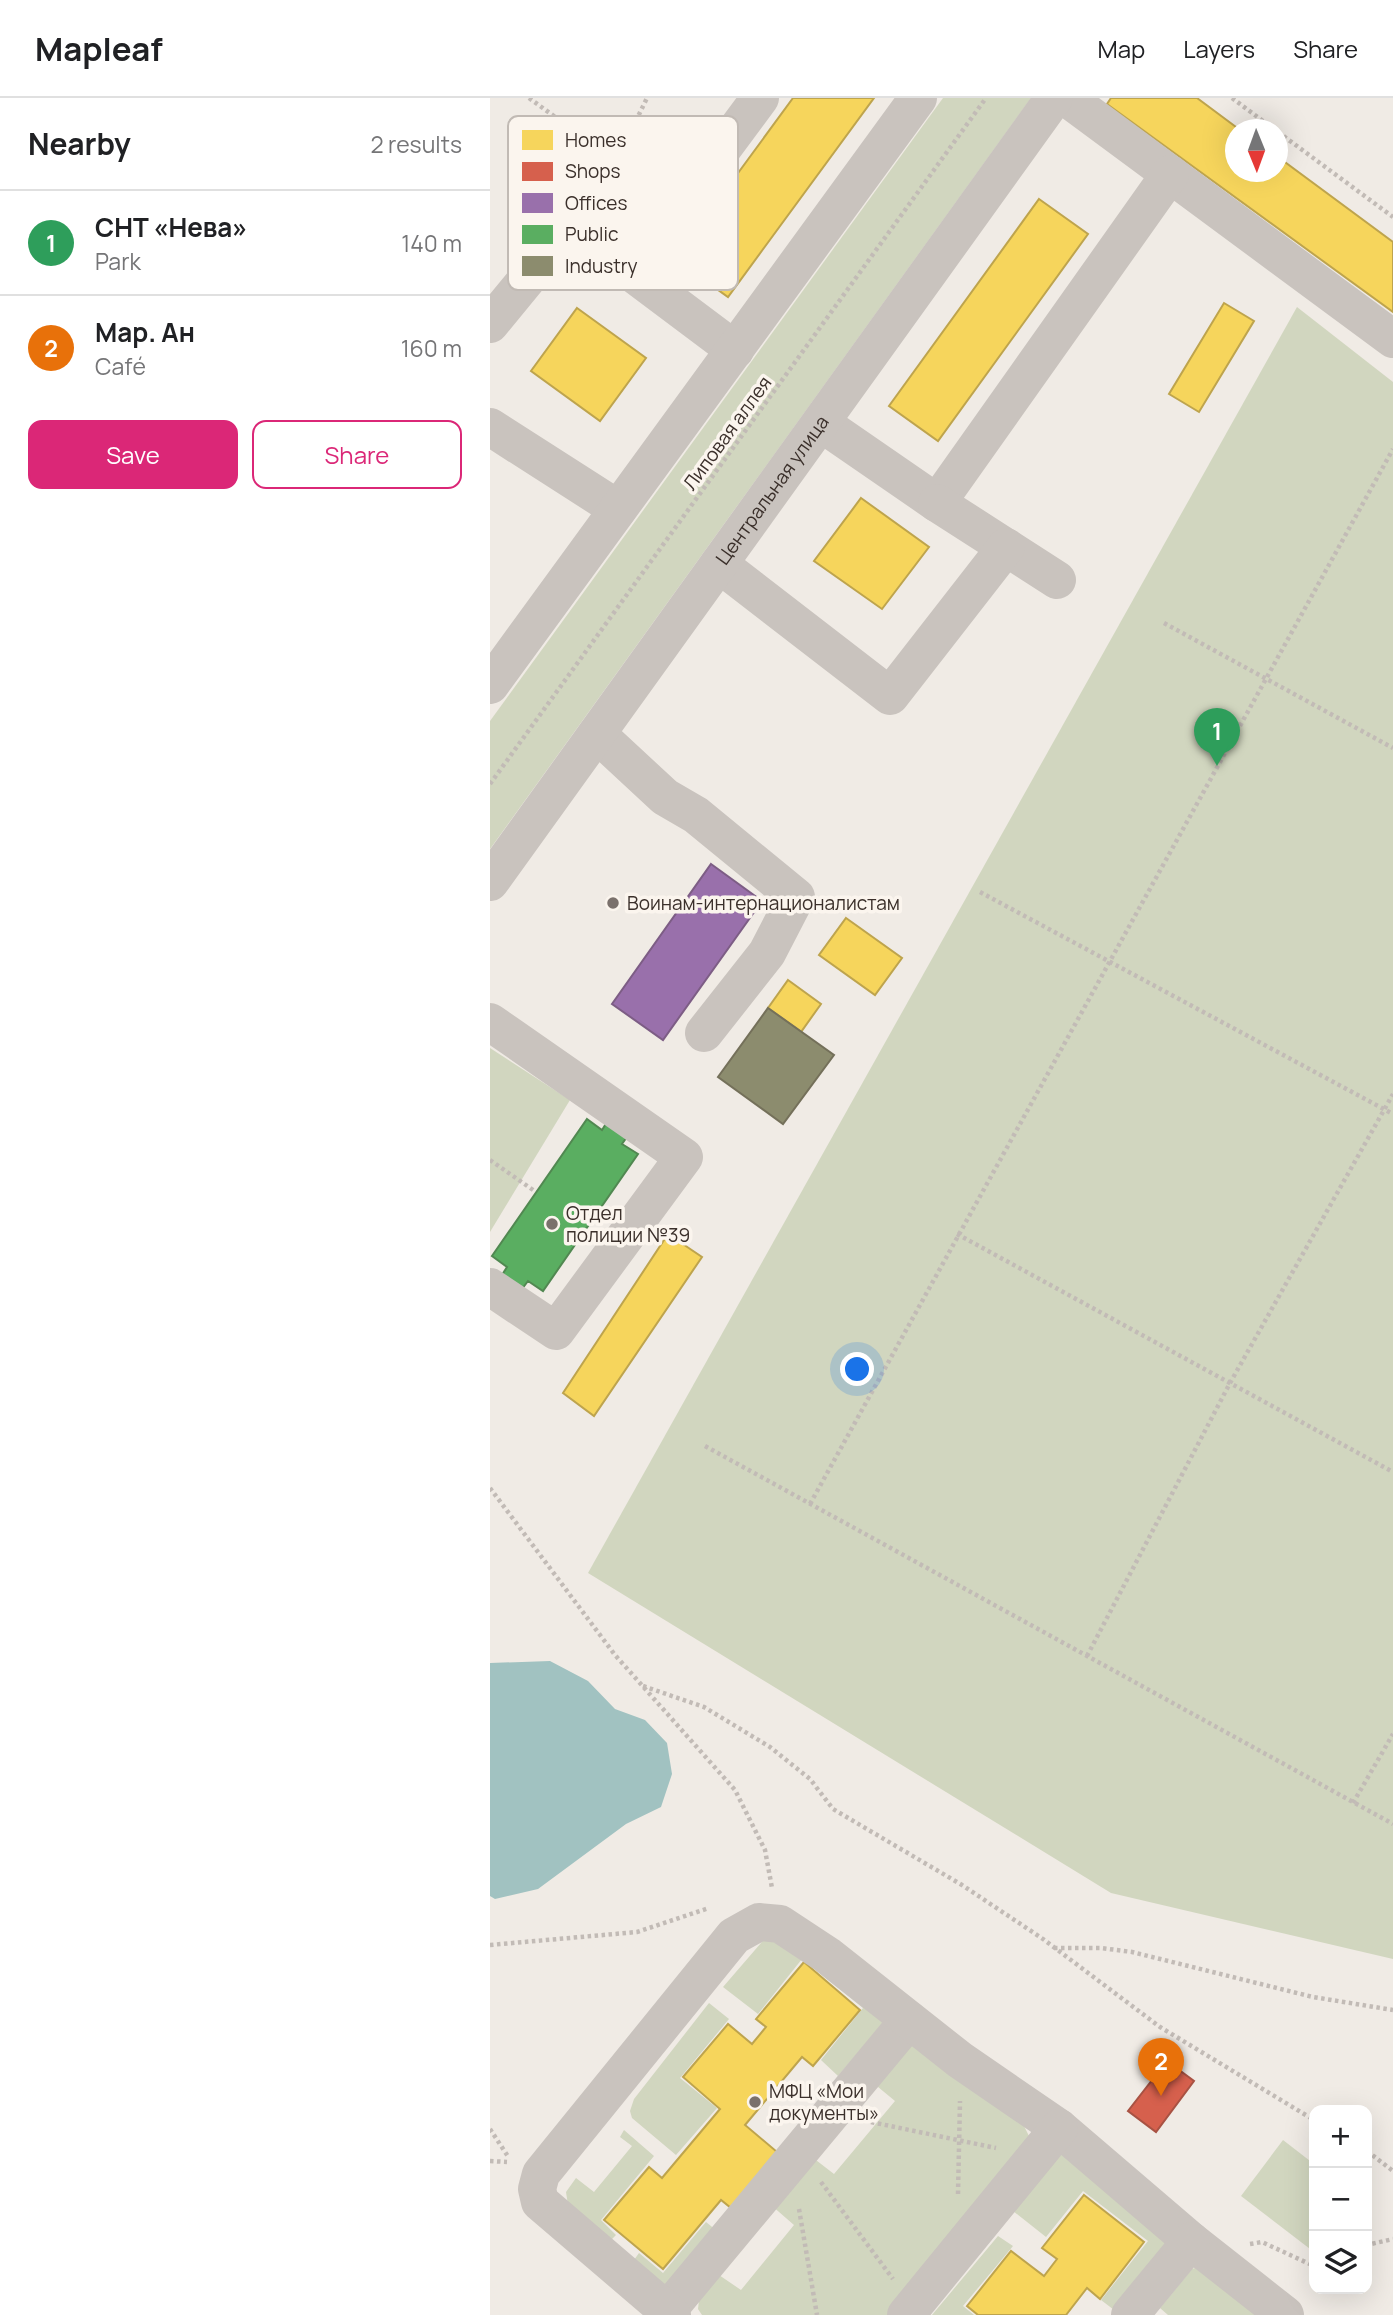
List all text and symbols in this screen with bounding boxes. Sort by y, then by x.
text: Mapleaf [35,26,163,71]
text: Map [1098,32,1145,65]
text: Layers [1183,32,1255,65]
text: Share [1293,32,1358,65]
legend [508,116,738,290]
north arrow [1225,119,1288,182]
text: Nearby [28,123,131,164]
text: Homes [565,127,626,153]
text: 2 results [370,128,462,160]
text: Shops [565,158,620,184]
text: Offices [565,190,627,216]
text: СНТ «Нева» [95,209,248,245]
text: Public [565,221,618,247]
text: 1 [46,227,56,259]
text: 140 m [401,227,462,259]
text: Park [95,245,141,277]
text: Industry [565,253,638,279]
text: Мар. Ан [95,314,195,350]
text: 2 [44,332,58,364]
text: 160 m [401,332,462,364]
text: Café [95,350,146,382]
street label: Липовая аллея [677,371,777,495]
street label: Центральная улица [710,410,835,570]
button: Save [28,420,238,489]
button: Share [252,420,462,489]
pin: 1 [1194,708,1240,766]
place label: Воинам-интернационалистам [627,890,900,916]
marker: Воинам-интернационалистам [605,895,621,911]
place label: Отдел полиции №39 [566,1200,690,1248]
marker: Отдел полиции №39 [544,1216,560,1232]
your location [840,1352,874,1386]
pin: 2 [1138,2038,1184,2096]
place label: МФЦ «Мои документы» [769,2078,879,2126]
marker: МФЦ «Мои документы» [747,2094,763,2110]
map controls [1309,2105,1372,2294]
button: + [1309,2105,1372,2168]
button: − [1309,2168,1372,2231]
button: layers [1309,2231,1372,2294]

